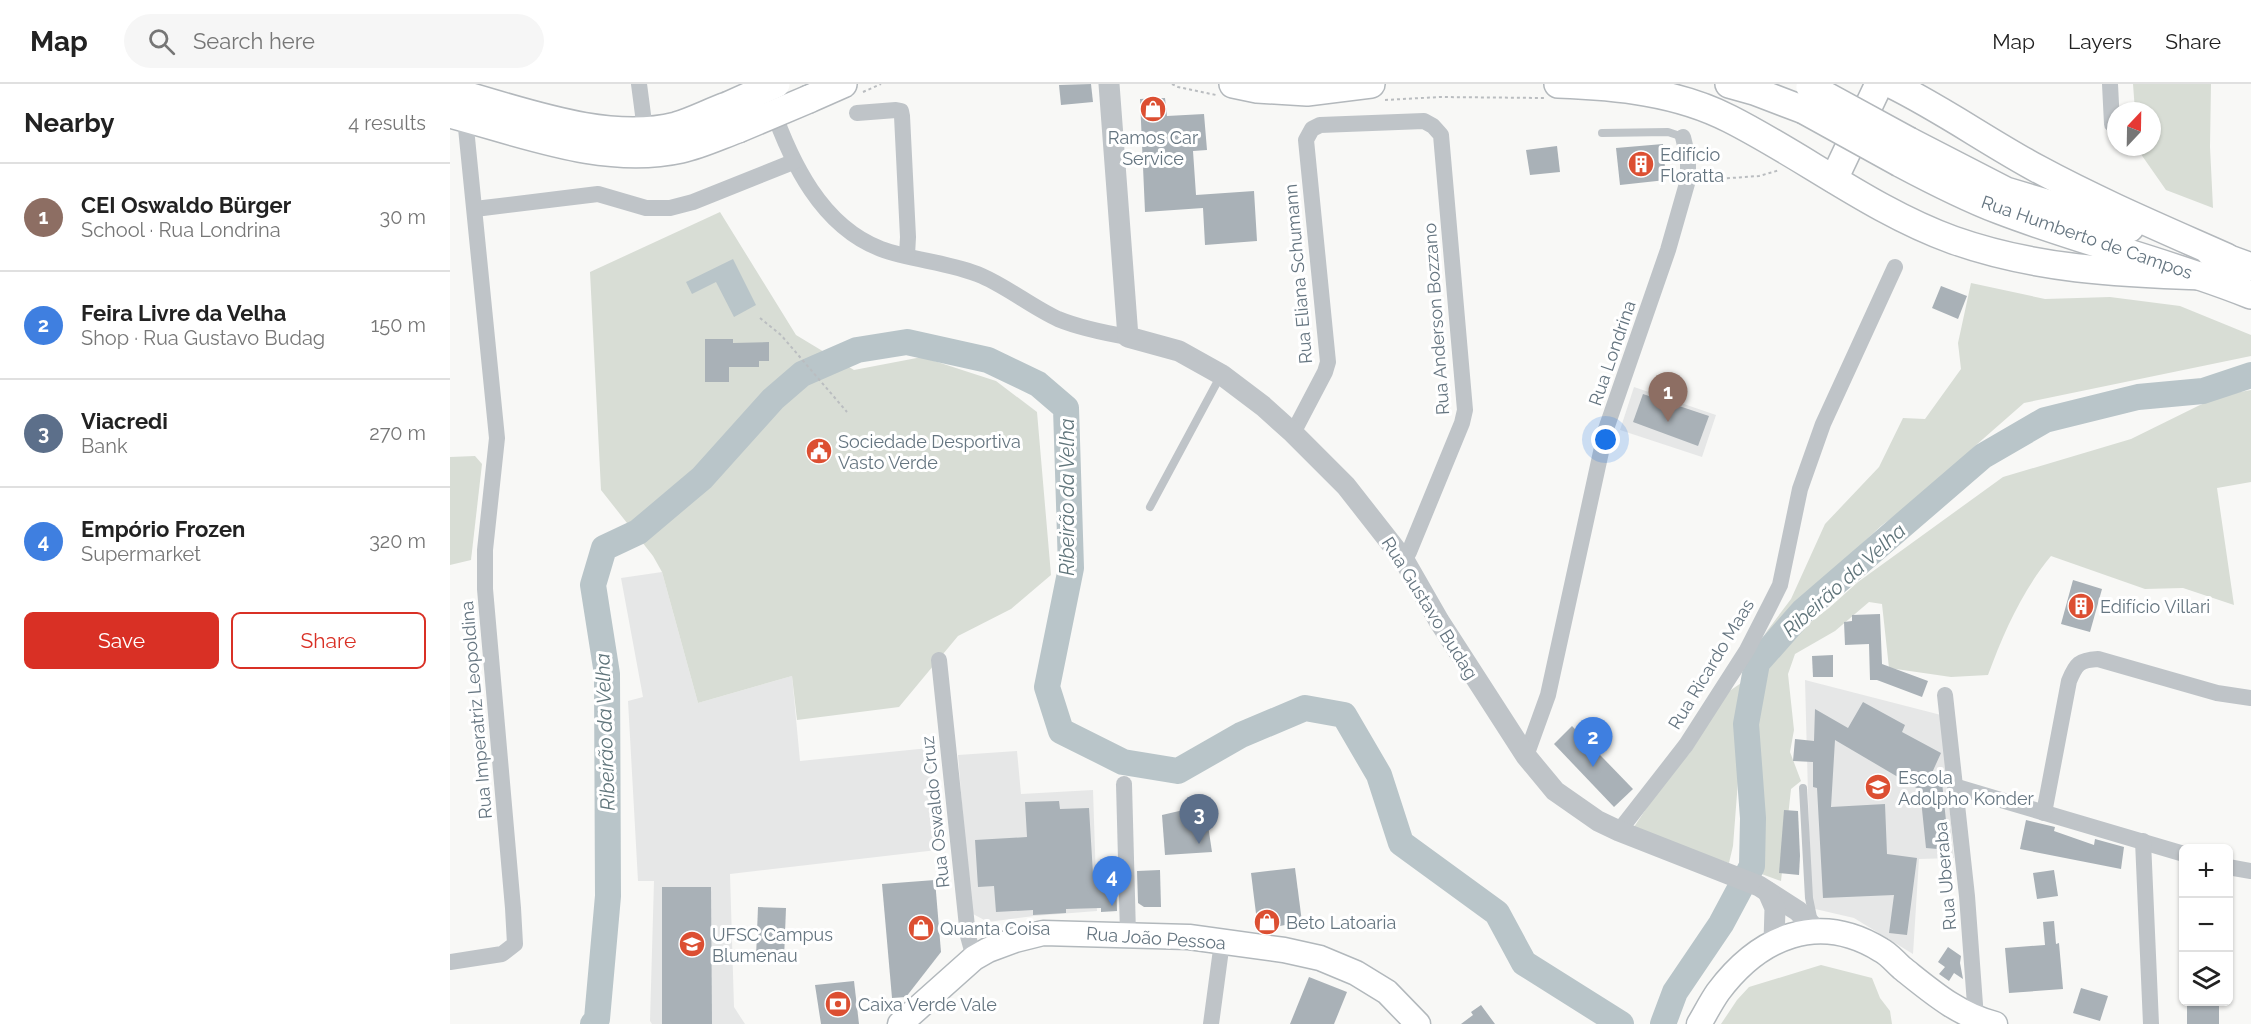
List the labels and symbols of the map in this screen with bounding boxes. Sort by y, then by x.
shop icon: Ramos Car Service [1138,94,1168,124]
north arrow [2107,102,2161,156]
place label: Ramos Car Service [1108,127,1199,169]
place label: Edifício Floratta [1660,144,1724,186]
building icon: Edifício Floratta [1626,149,1656,179]
street label: Rua Eliana Schumann [1280,183,1316,365]
street label: Rua Humberto de Campos [1979,191,2196,283]
street label: Rua Anderson Bozzano [1419,222,1453,416]
street label: Rua Londrina [1584,298,1640,408]
pin: 1 [1648,372,1688,422]
water label: Ribeirão da Velha [1055,418,1079,576]
your location [1591,425,1620,454]
place label: Sociedade Desportiva Vasto Verde [838,431,1021,473]
public building icon: Sociedade Desportiva Vasto Verde [804,436,834,466]
water label: Ribeirão da Velha [1777,518,1911,642]
street label: Rua Gustavo Budag [1378,533,1482,683]
building icon: Edifício Villari [2066,591,2096,621]
street label: Rua Ricardo Maas [1664,595,1758,733]
place label: Edifício Villari [2100,596,2210,617]
street label: Rua Imperatriz Leopoldina [456,600,496,820]
water label: Ribeirão da Velha [590,653,620,811]
pin: 2 [1574,718,1612,767]
street label: Rua Oswaldo Cruz [917,735,953,889]
place label: Escola Adolpho Konder [1898,767,2035,809]
school or university icon: Escola Adolpho Konder [1863,772,1893,802]
pin: 3 [1180,794,1218,844]
street label: Rua Uberaba [1930,821,1960,931]
pin: 4 [1092,856,1132,906]
shop icon: Beto Latoaria [1252,907,1282,937]
place label: Beto Latoaria [1286,912,1396,933]
shop icon: Quanta Coisa [906,913,936,943]
place label: Quanta Coisa [940,918,1050,939]
street label: Rua João Pessoa [1085,923,1227,953]
place label: UFSC Campus Blumenau [712,924,833,966]
school or university icon: UFSC Campus Blumenau [677,929,707,959]
bank icon: Caixa Verde Vale [823,989,853,1019]
place label: Caixa Verde Vale [858,994,997,1015]

